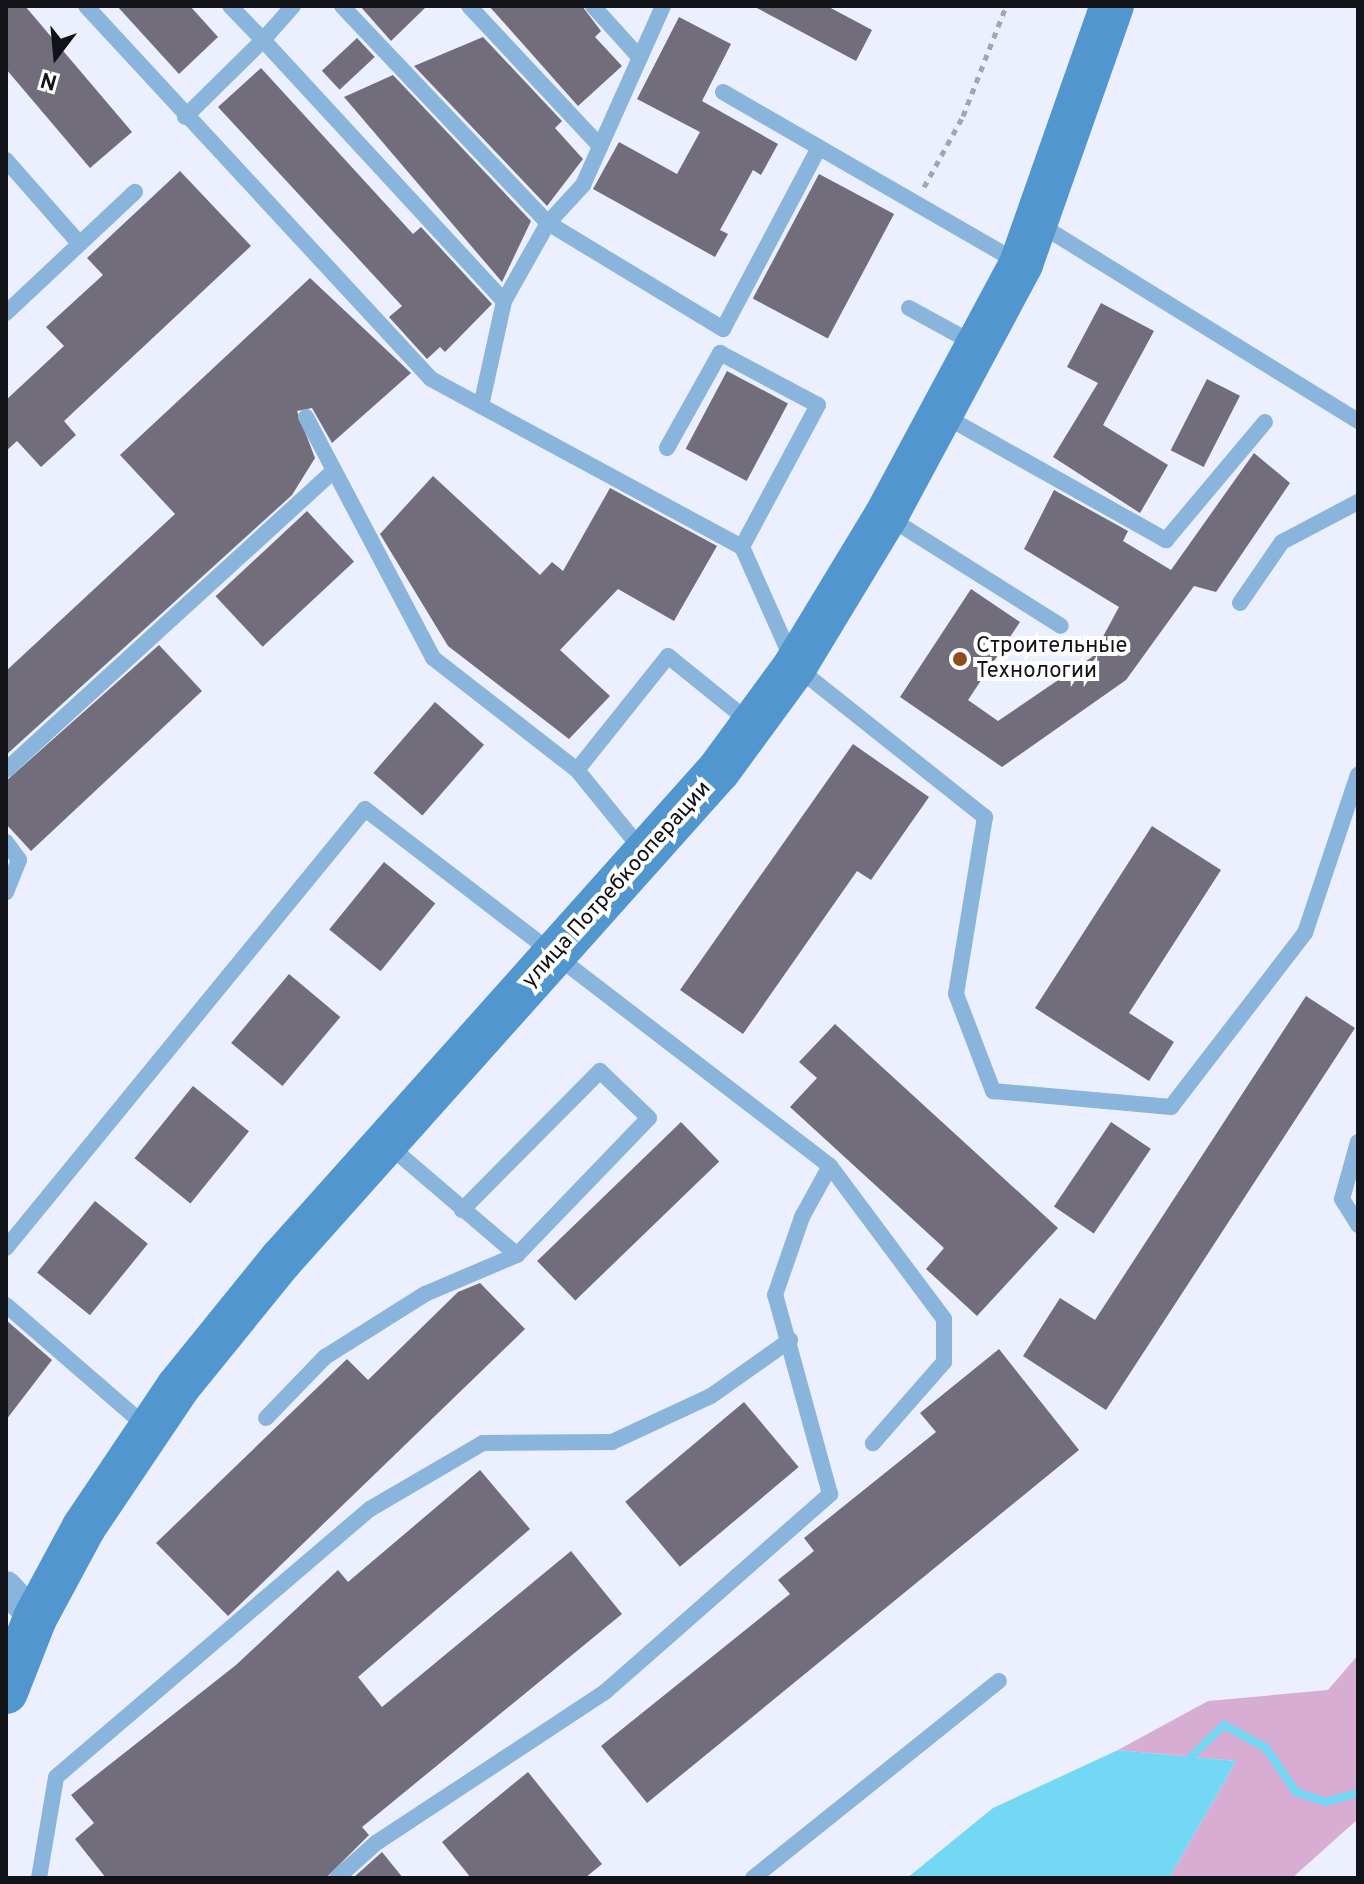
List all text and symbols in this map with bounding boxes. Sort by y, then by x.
north arrow [16,16,96,96]
text: N [38,64,61,95]
place label: Строительные Технологии [976,633,1127,684]
marker: Строительные Технологии [951,650,969,668]
street label: улица Потребкооперации [517,776,717,994]

